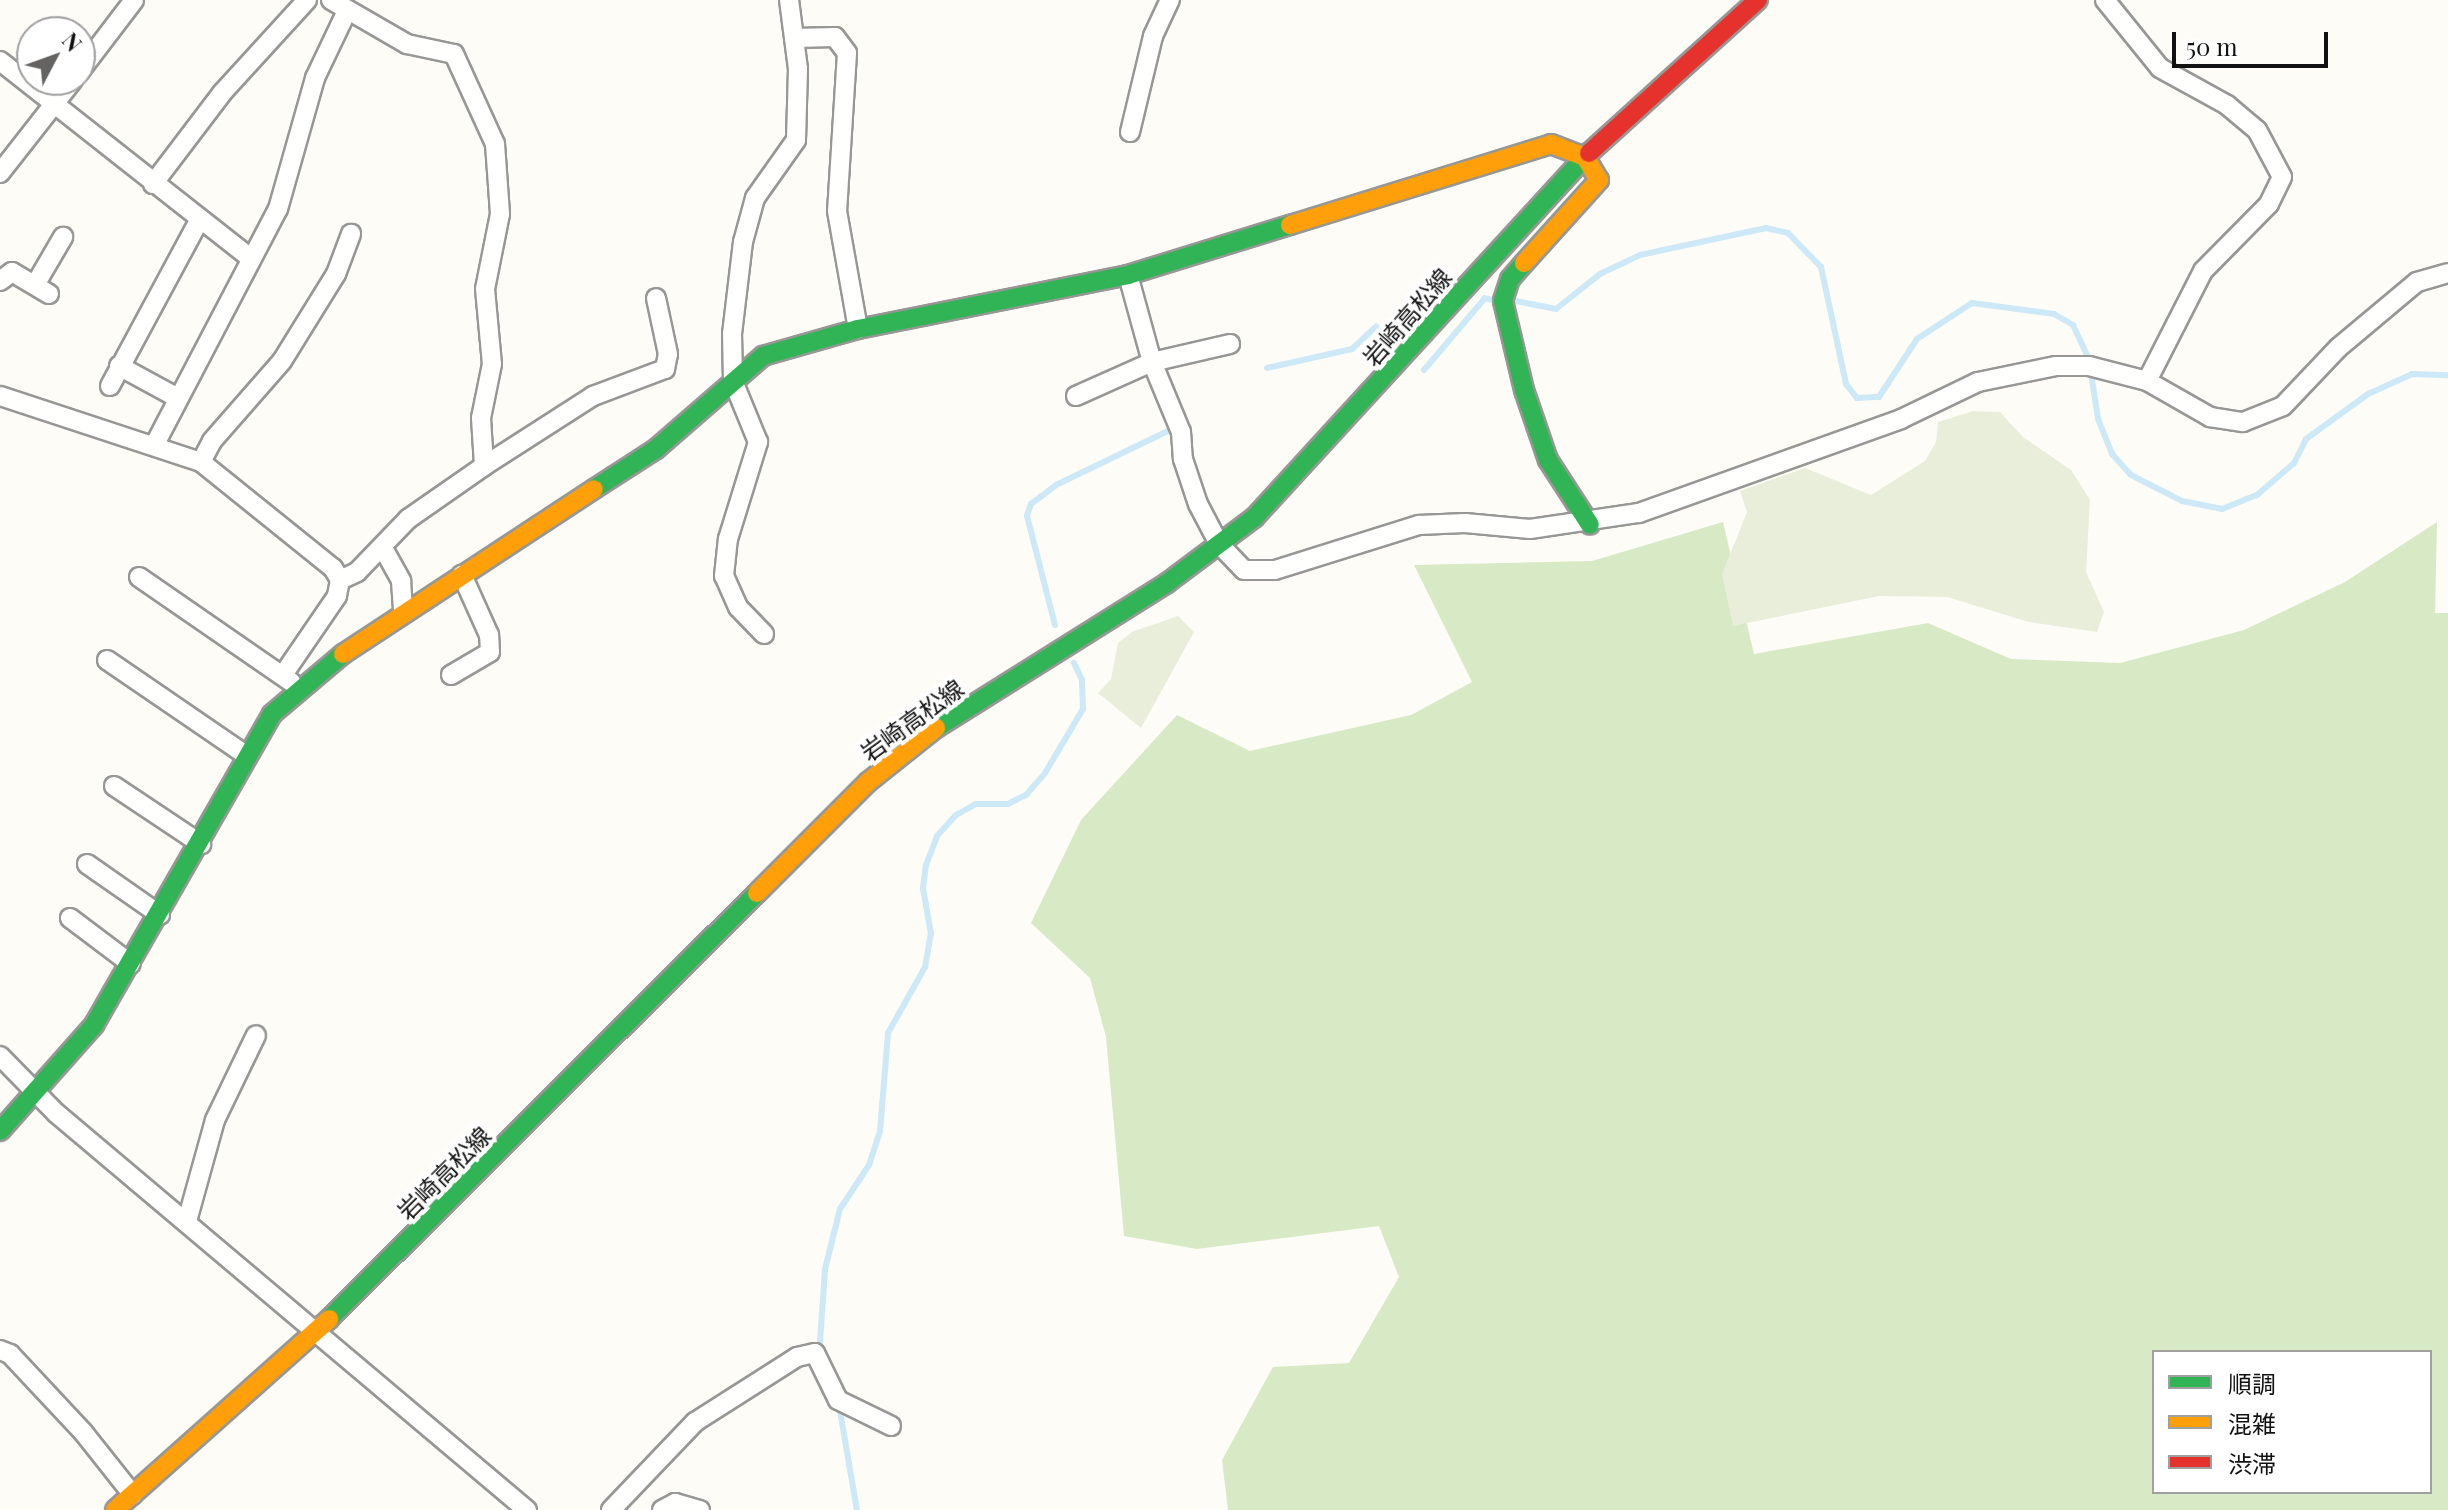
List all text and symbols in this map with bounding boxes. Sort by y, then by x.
north arrow [16,16,96,96]
scale bar [2176,16,2332,66]
text: N [56,26,89,57]
text: 50 m [2186,30,2238,62]
street label: 岩崎高松線 [1357,262,1457,372]
street label: 岩崎高松線 [855,673,969,767]
street label: 岩崎高松線 [391,1120,497,1226]
legend [2152,1350,2432,1494]
text: 順調 [2228,1367,2276,1399]
text: 混雑 [2228,1407,2276,1439]
text: 渋滞 [2228,1447,2276,1479]

